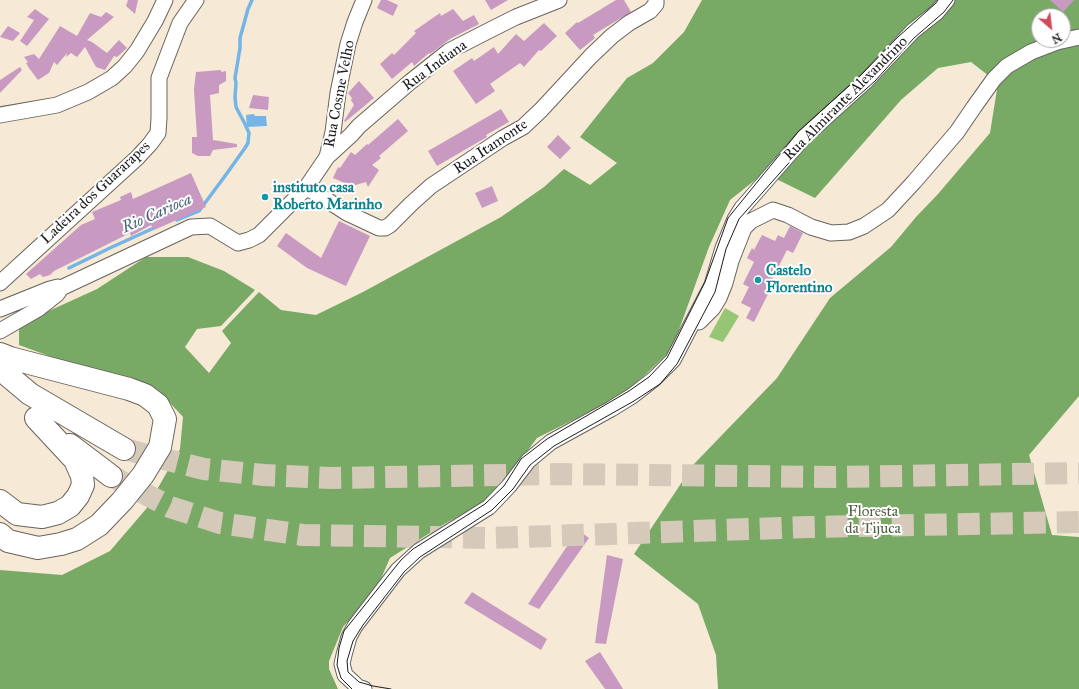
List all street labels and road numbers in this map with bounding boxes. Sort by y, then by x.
street label: Rua Almirante Alexandrino [780,33,912,165]
street label: Rua Indiana [399,37,471,95]
street label: Rua Cosme Velho [321,39,359,149]
street label: Rua Itamonte [451,116,531,178]
street label: Ladeira dos Guararapes [38,138,154,248]

